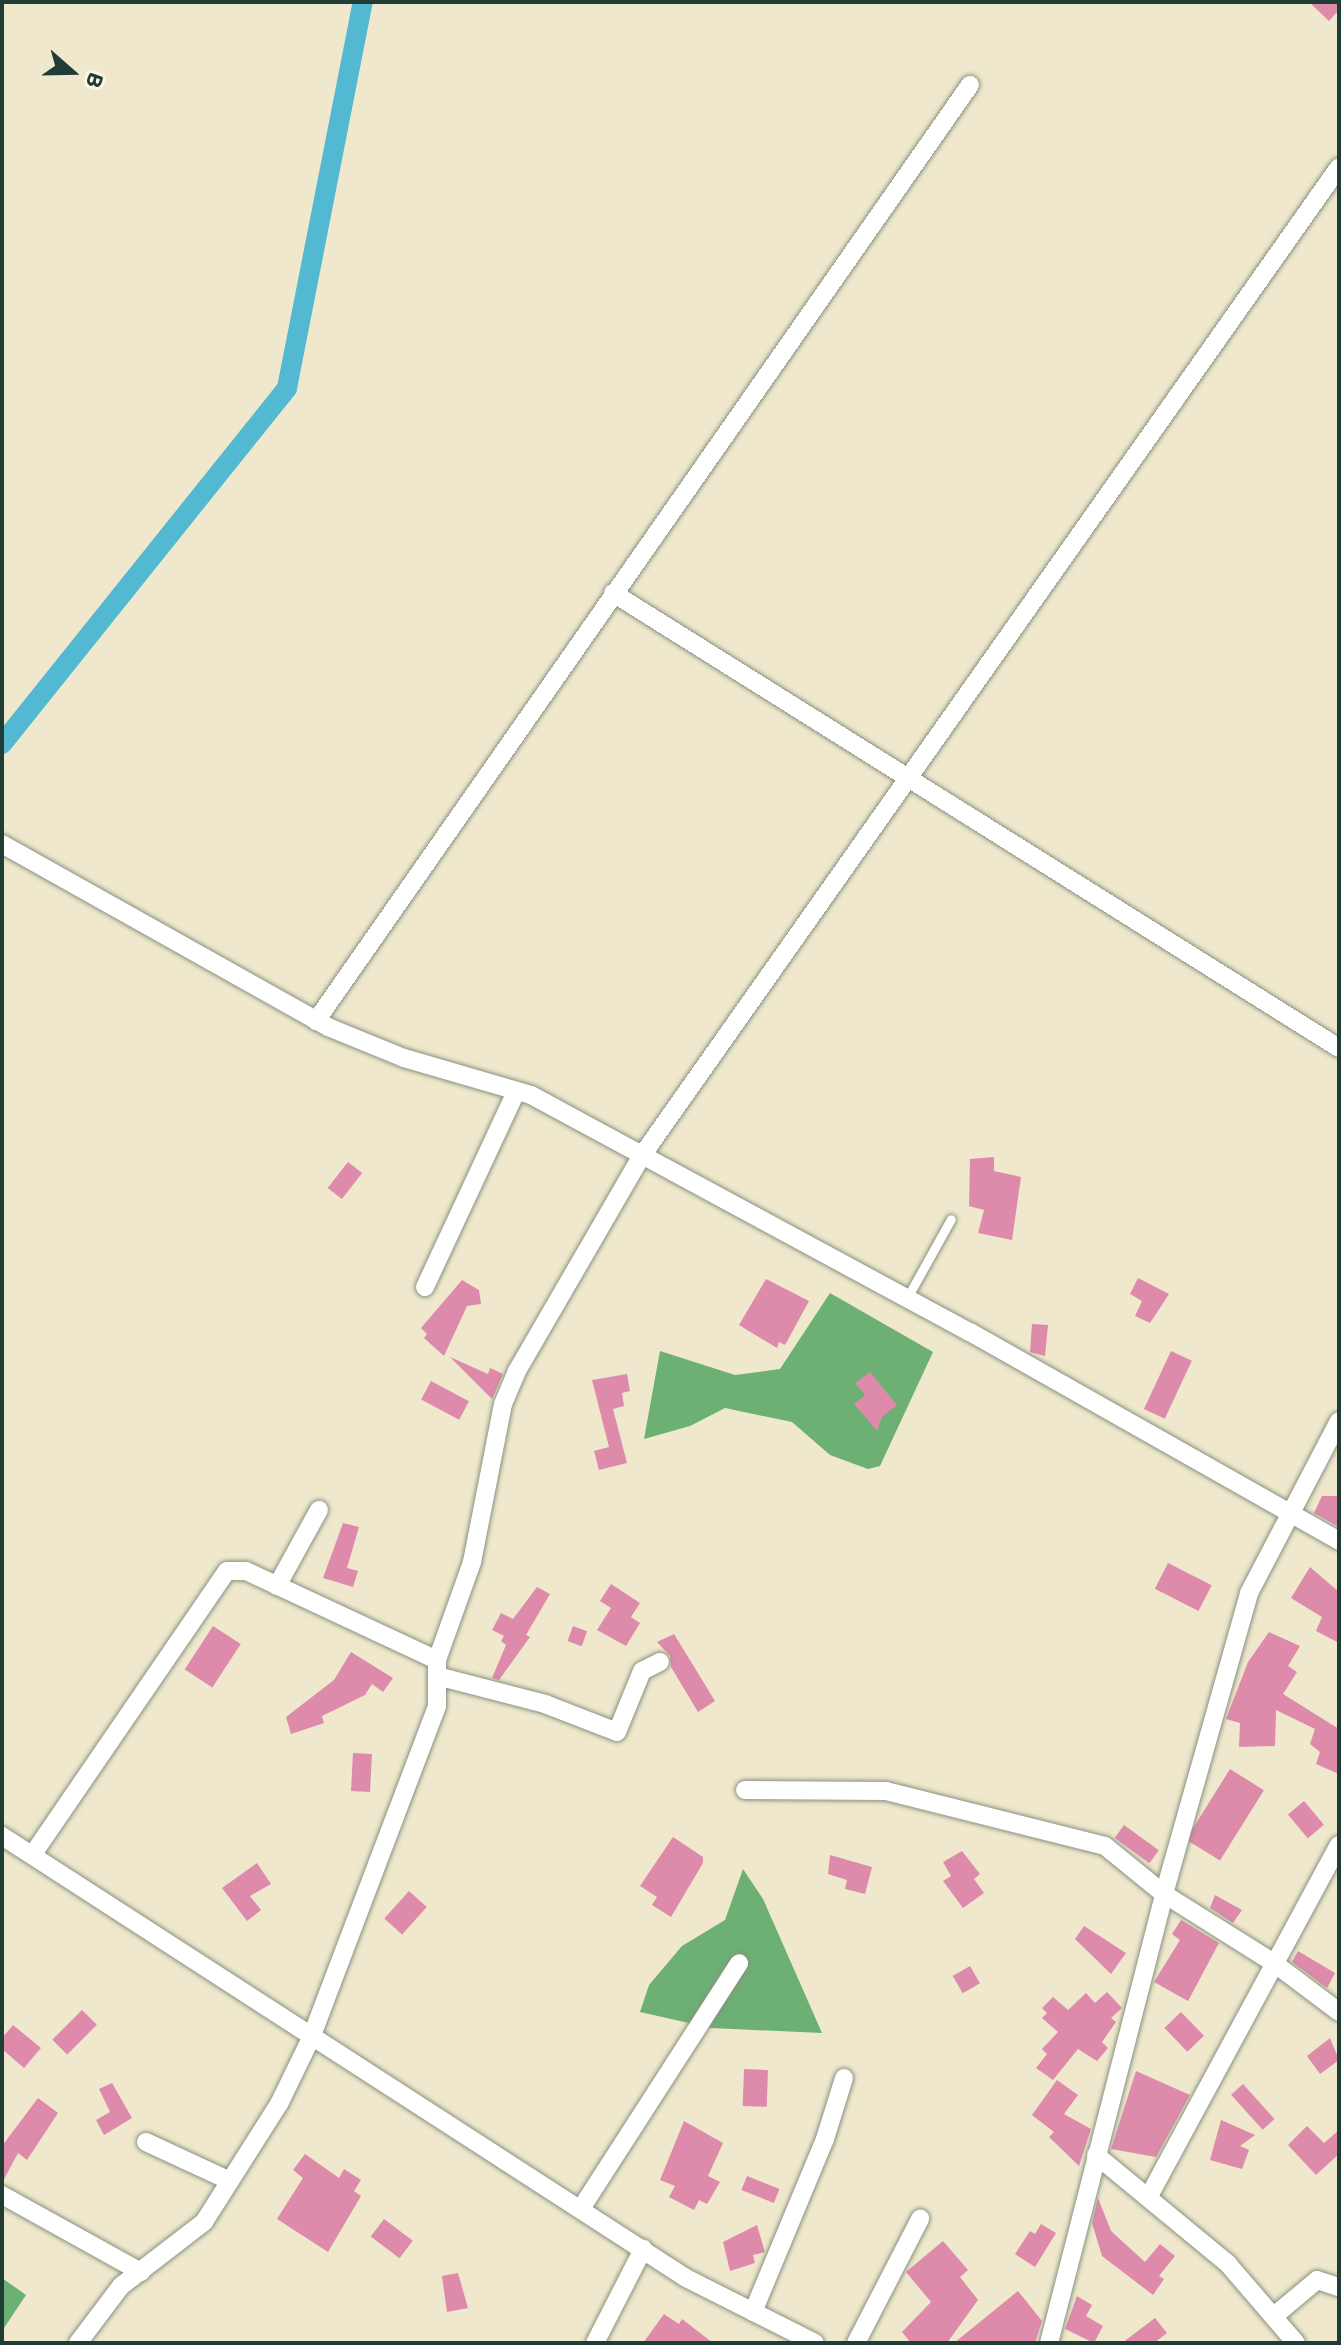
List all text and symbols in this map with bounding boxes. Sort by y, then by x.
north arrow [32,32,112,112]
text: B [80,69,110,92]

